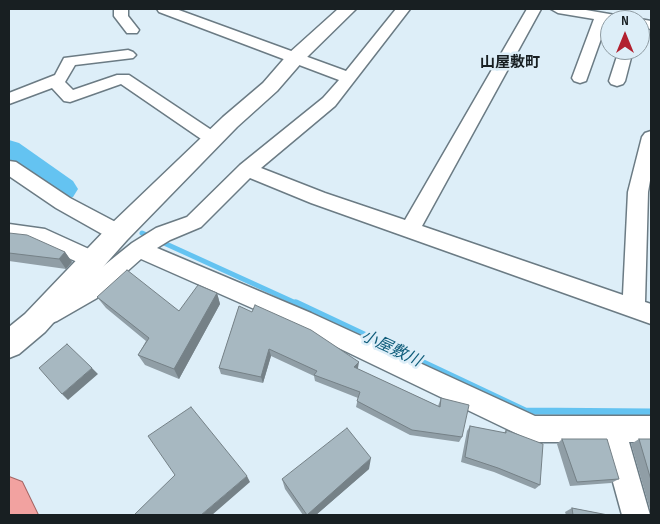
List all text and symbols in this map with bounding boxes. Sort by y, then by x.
north arrow [600,10,650,60]
text: N [621,12,629,29]
district label: 山屋敷町 [480,54,540,72]
water label: 小屋敷川 [358,327,424,371]

